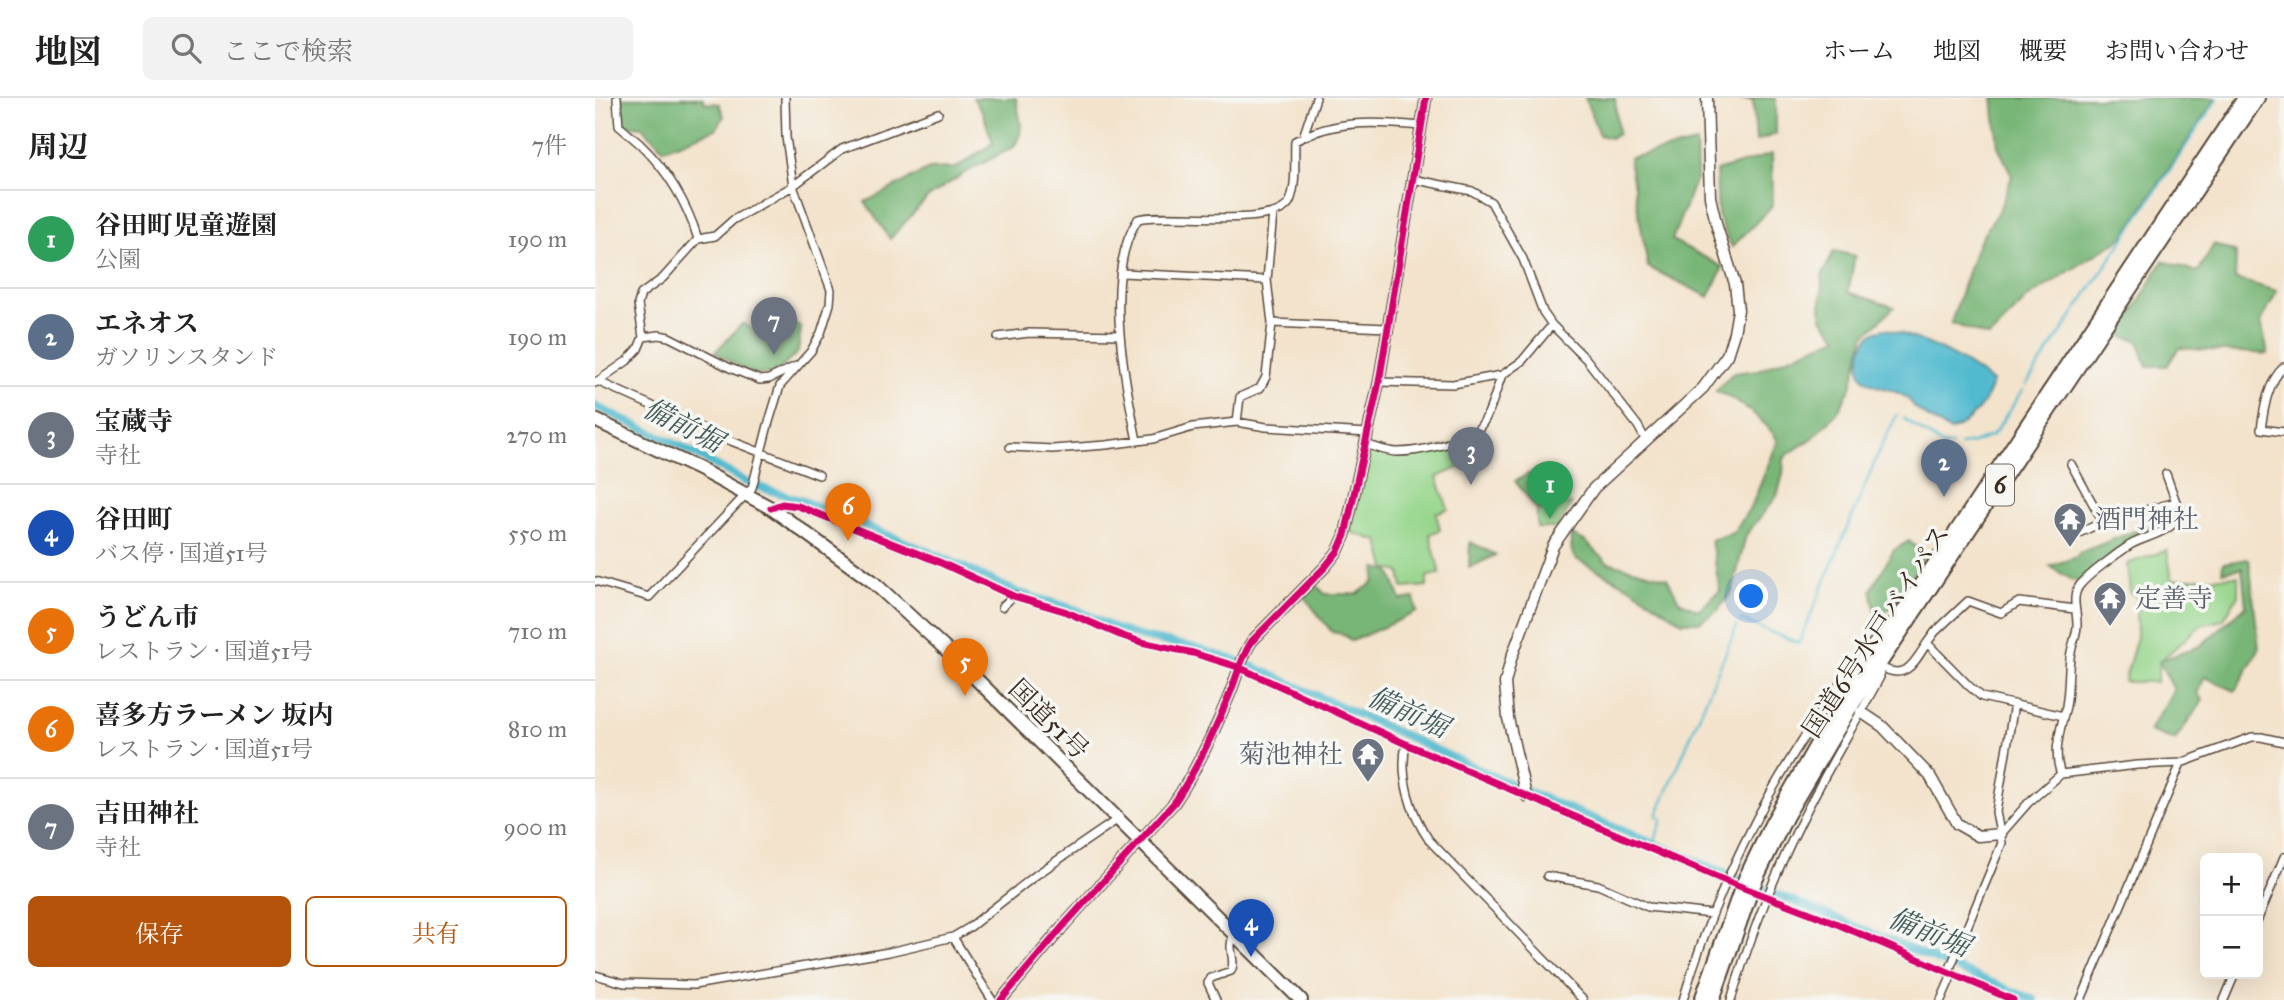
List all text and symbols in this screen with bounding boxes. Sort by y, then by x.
search box [143,17,633,80]
icon: search [167,29,205,67]
text: 地図 [35,32,101,72]
text: ここで検索 [223,35,353,67]
text: ホーム [1823,36,1895,66]
text: 地図 [1933,36,1981,66]
text: 概要 [2019,36,2067,66]
text: お問い合わせ [2105,36,2249,66]
text: 周辺 [28,129,88,165]
text: 7件 [532,131,567,159]
text: 谷田町児童遊園 [95,209,277,241]
text: 1 [46,225,56,253]
text: 190 m [508,225,567,253]
text: 公園 [95,245,141,273]
pin: 7 [751,297,797,355]
text: エネオス [95,307,199,339]
text: 2 [45,323,57,351]
text: 190 m [508,323,567,351]
text: ガソリンスタンド [95,343,278,371]
water label: 備前堀 [638,390,732,461]
text: 宝蔵寺 [95,405,173,437]
text: 3 [46,421,56,449]
text: 270 m [506,421,567,449]
pin: 3 [1448,427,1494,485]
pin: 2 [1921,439,1967,497]
text: 寺社 [95,441,141,469]
pin: 1 [1527,461,1573,519]
road number: 6 [1986,464,2014,506]
pin: 6 [825,483,871,541]
temple icon: 酒門神社 [2051,500,2089,549]
text: 谷田町 [95,503,173,535]
place label: 酒門神社 [2095,503,2199,535]
text: 4 [45,519,57,547]
text: 550 m [508,519,567,547]
street label: 国道6号水戸バイパス [1795,519,1957,743]
text: バス停 · 国道51号 [95,539,268,567]
your location [1734,579,1768,613]
temple icon: 定善寺 [2091,579,2129,628]
place label: 定善寺 [2135,582,2213,614]
text: うどん市 [95,601,199,633]
text: 5 [46,617,56,645]
text: 710 m [508,617,567,645]
text: レストラン · 国道51号 [95,637,313,665]
pin: 5 [942,638,988,696]
street label: 国道51号 [1002,672,1096,766]
water label: 備前堀 [1363,679,1457,747]
text: 喜多方ラーメン 坂内 [95,699,333,731]
text: 6 [45,715,57,743]
text: 810 m [508,715,567,743]
text: レストラン · 国道51号 [95,735,313,763]
temple icon: 菊池神社 [1349,735,1387,784]
place label: 菊池神社 [1239,738,1343,770]
text: 吉田神社 [95,797,199,829]
text: 7 [45,813,57,841]
text: 900 m [504,813,567,841]
text: 寺社 [95,833,141,861]
map controls [2200,853,2263,979]
button: + [2200,853,2263,916]
button: 保存 [28,896,291,967]
button: 共有 [305,896,567,967]
pin: 4 [1228,899,1274,957]
water label: 備前堀 [1883,900,1978,965]
button: − [2200,916,2263,979]

